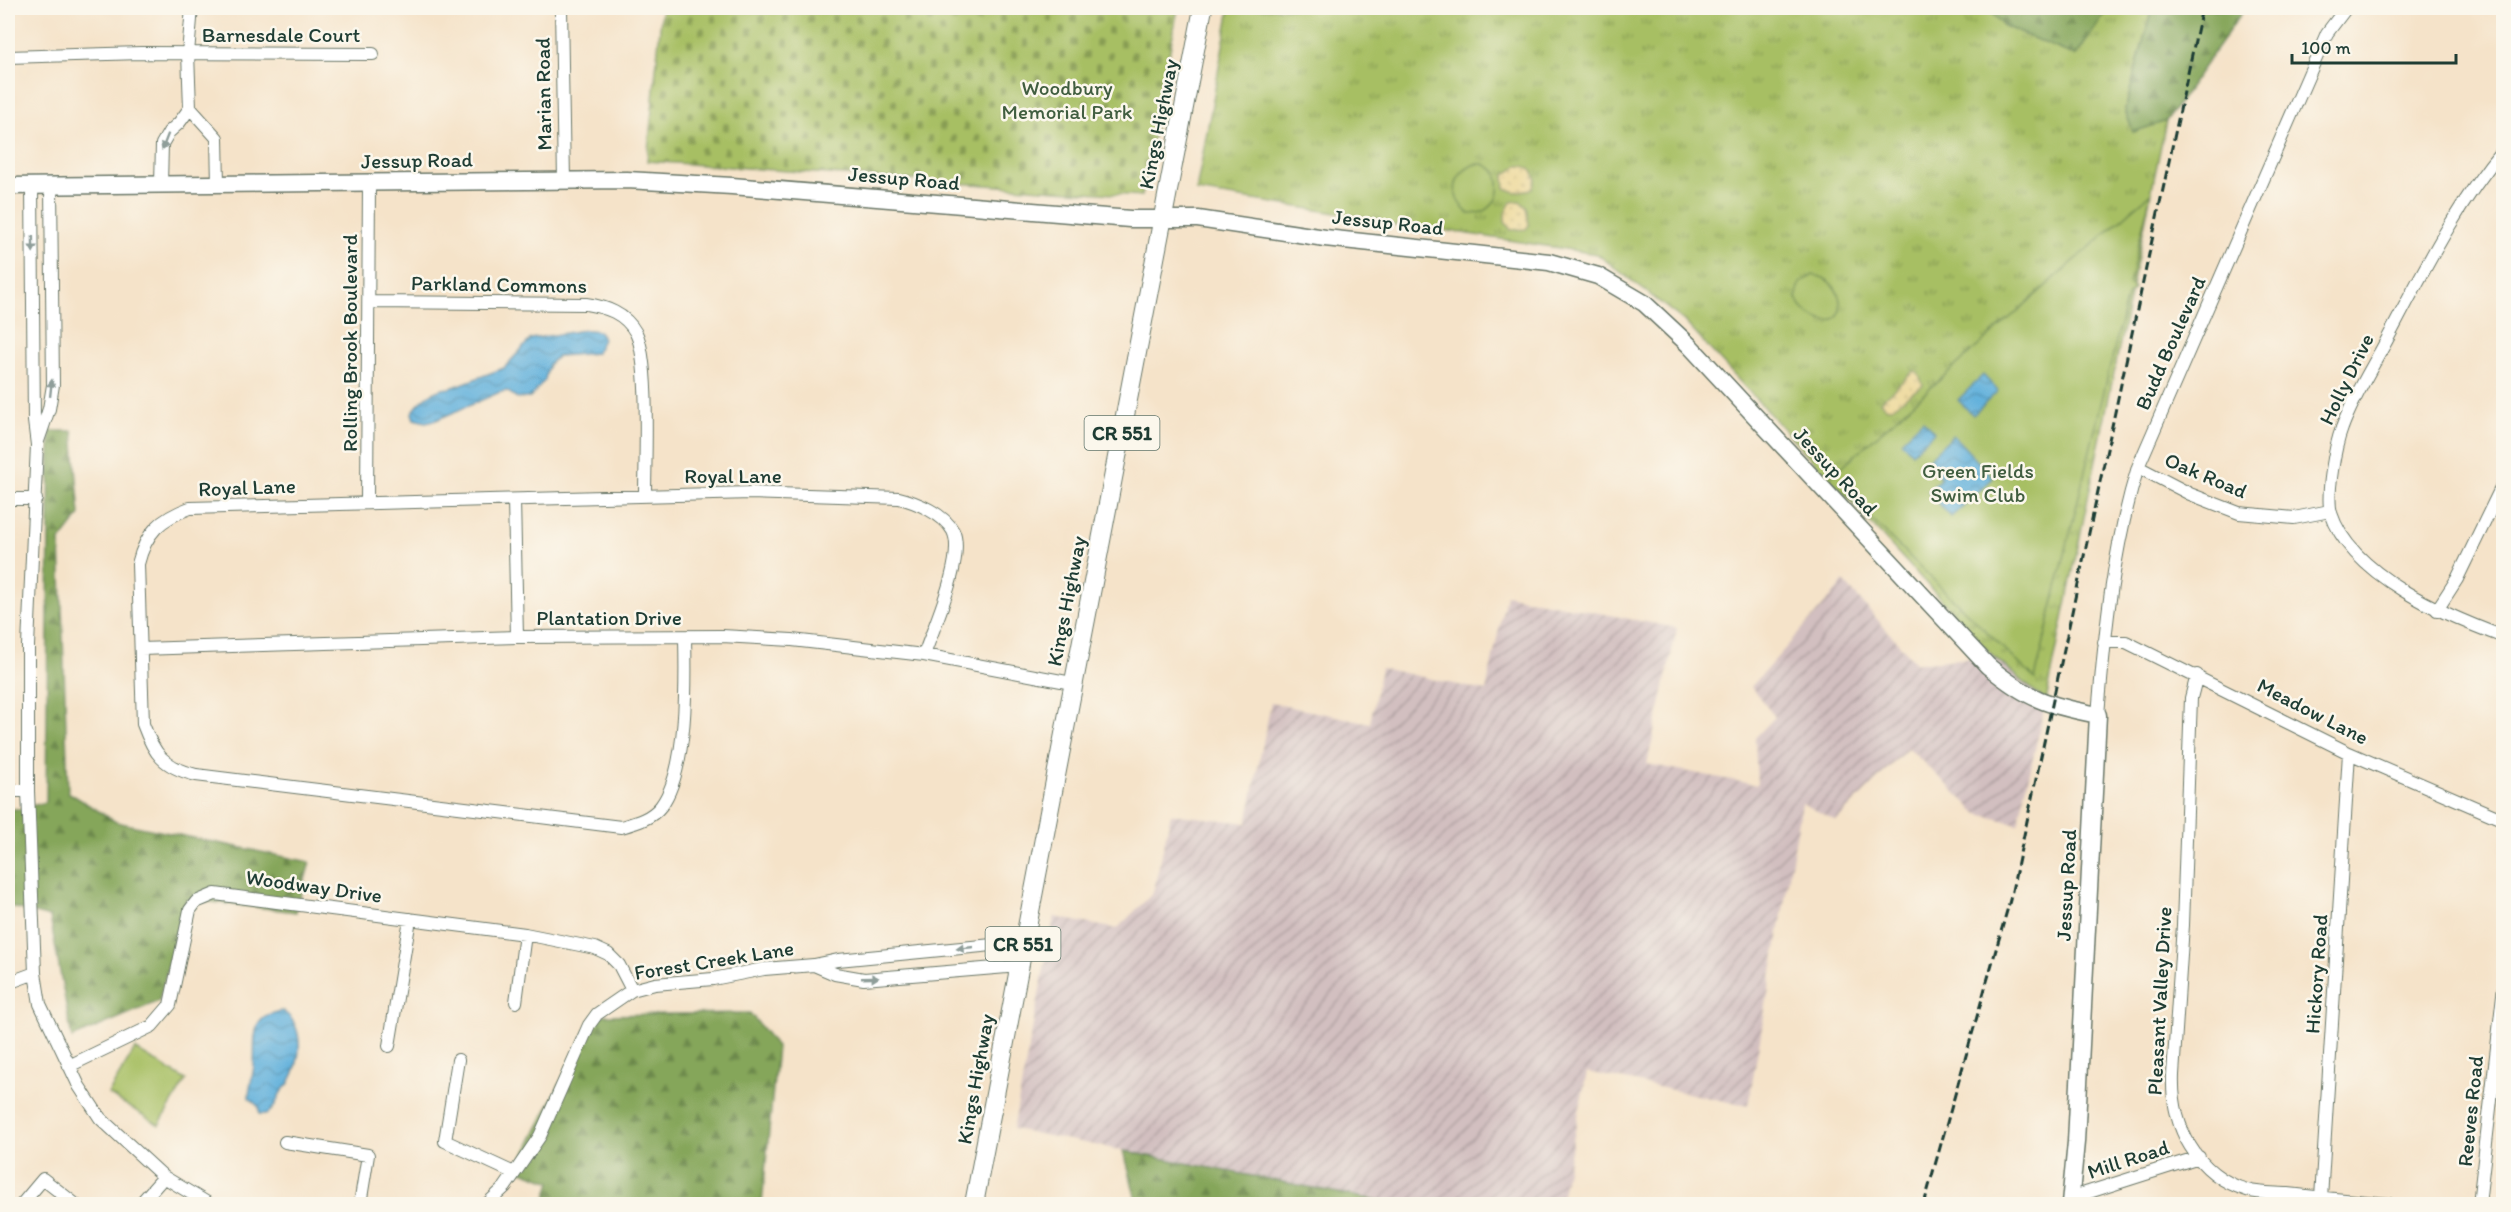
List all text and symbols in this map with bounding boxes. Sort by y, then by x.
street label: Barnesdale Court [202,22,360,47]
scale bar [2292,27,2456,65]
street label: Marian Road [530,37,556,151]
text: 100 m [2301,37,2351,59]
street label: Kings Highway [1133,57,1183,191]
park label: Woodbury Memorial Park [1001,75,1133,124]
one-way arrow [160,133,170,151]
street label: Jessup Road [361,147,474,173]
street label: Jessup Road [847,161,961,195]
street label: Jessup Road [1331,204,1445,240]
one-way arrow [28,234,38,253]
street label: Rolling Brook Boulevard [337,234,362,452]
street label: Parkland Commons [411,270,587,298]
street label: Budd Boulevard [2129,272,2211,414]
street label: Holly Drive [2313,329,2379,429]
one-way arrow [47,379,56,398]
road number: CR 551 [1084,416,1160,450]
street label: Jessup Road [1789,421,1884,521]
street label: Oak Road [2161,446,2251,504]
park label: Green Fields Swim Club [1922,458,2034,507]
street label: Royal Lane [684,463,782,488]
street label: Royal Lane [198,473,296,501]
street label: Kings Highway [1041,534,1091,668]
street label: Plantation Drive [536,605,682,630]
street label: Meadow Lane [2253,672,2373,750]
street label: Jessup Road [2051,828,2081,942]
street label: Woodway Drive [244,864,384,908]
street label: Pleasant Valley Drive [2142,906,2176,1096]
street label: Hickory Road [2299,913,2333,1035]
road number: CR 551 [986,927,1060,961]
street label: Forest Creek Lane [632,935,796,985]
one-way arrow [955,943,974,953]
one-way arrow [861,973,880,982]
street label: Kings Highway [951,1012,999,1146]
street label: Reeves Road [2452,1054,2488,1168]
street label: Mill Road [2084,1134,2173,1184]

